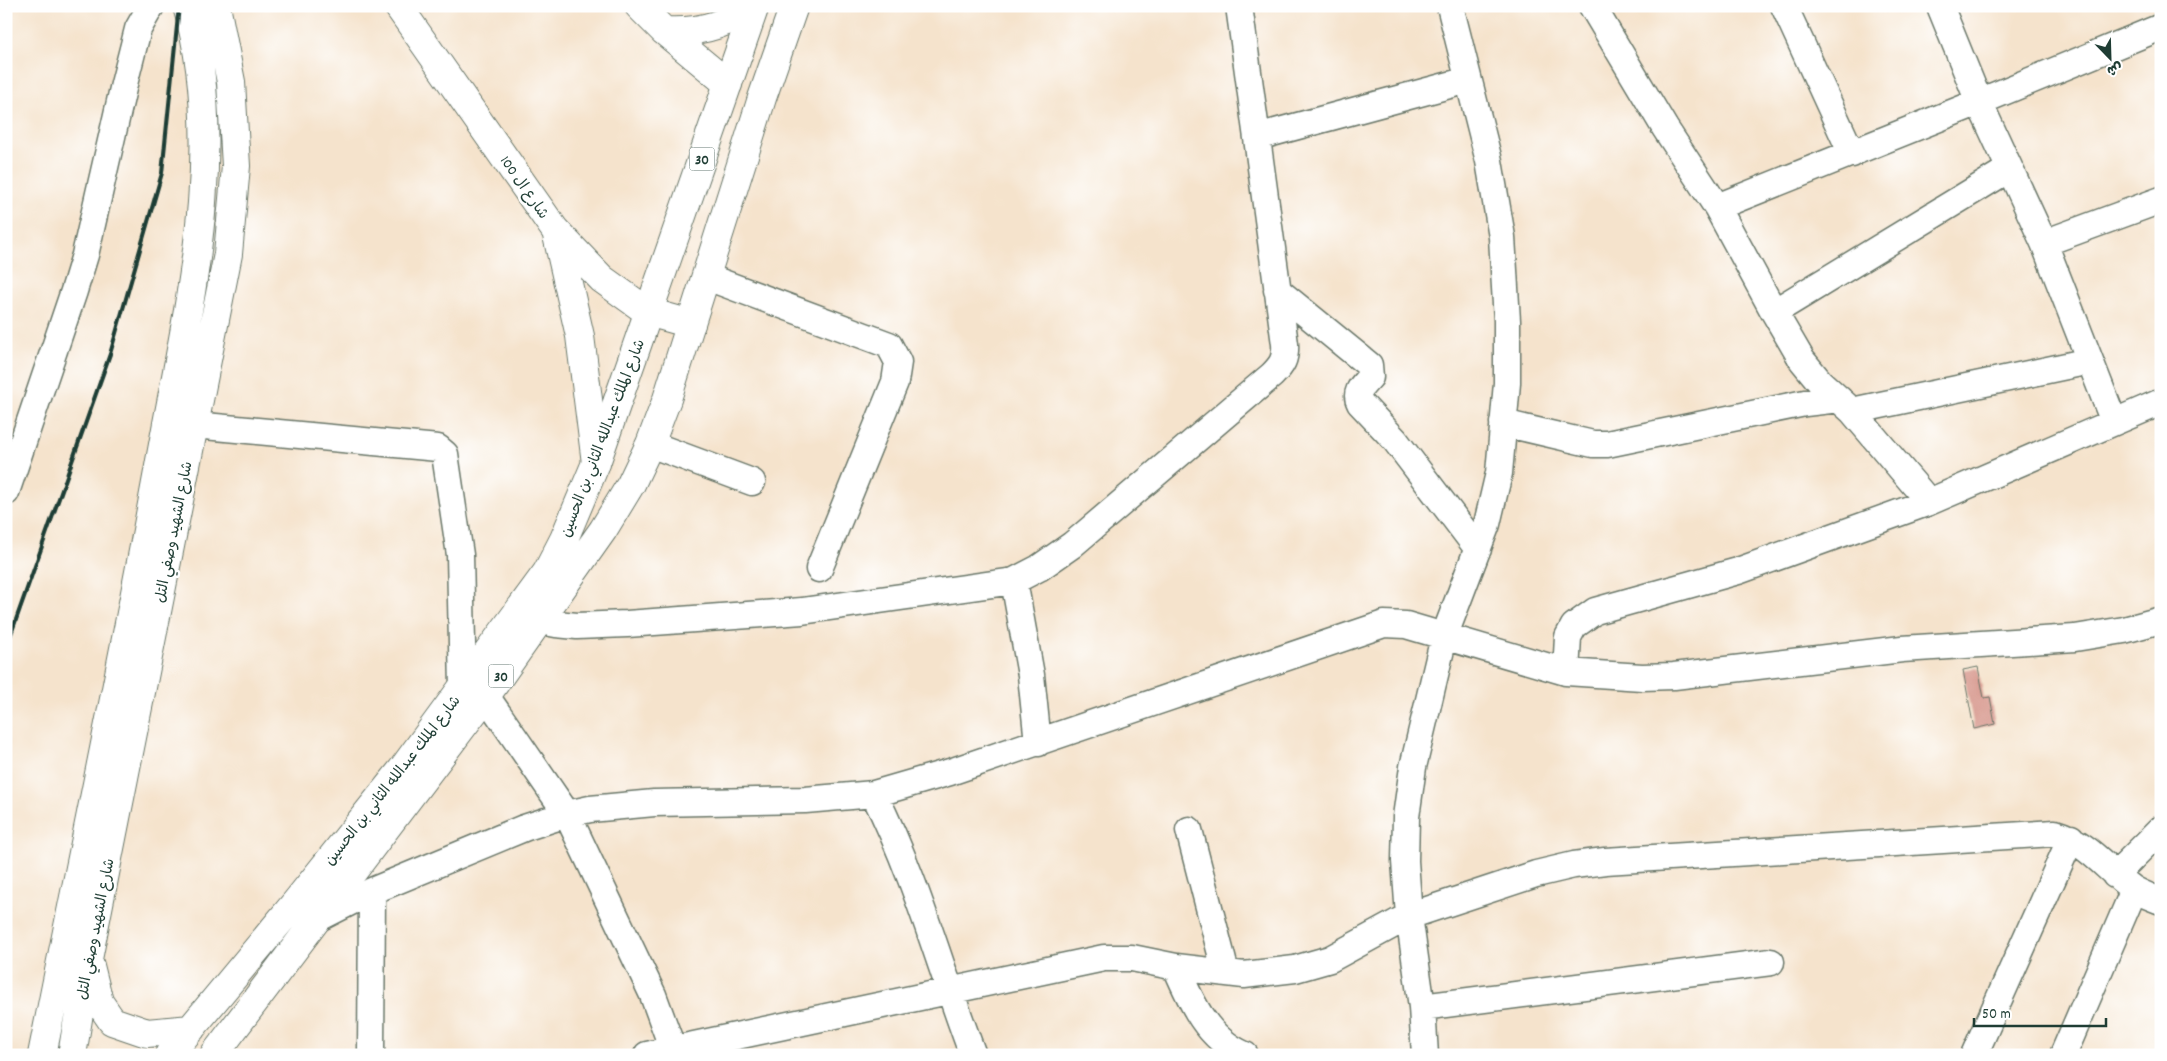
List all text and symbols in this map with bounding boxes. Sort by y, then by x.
north arrow [2084,32,2134,82]
text: ش [2103,56,2125,80]
road number: 30 [690,148,714,170]
street label: شارع ال 100 [493,152,553,224]
street label: شارع الملك عبدالله الثاني بن الحسين [556,336,652,541]
street label: شارع الشهيد وصفي التل [150,460,199,605]
road number: 30 [488,664,514,688]
street label: شارع الملك عبدالله الثاني بن الحسين [320,691,467,871]
street label: شارع الشهيد وصفي التل [72,857,121,1002]
scale bar [1974,996,2107,1028]
text: 50 m [1982,1004,2011,1026]

